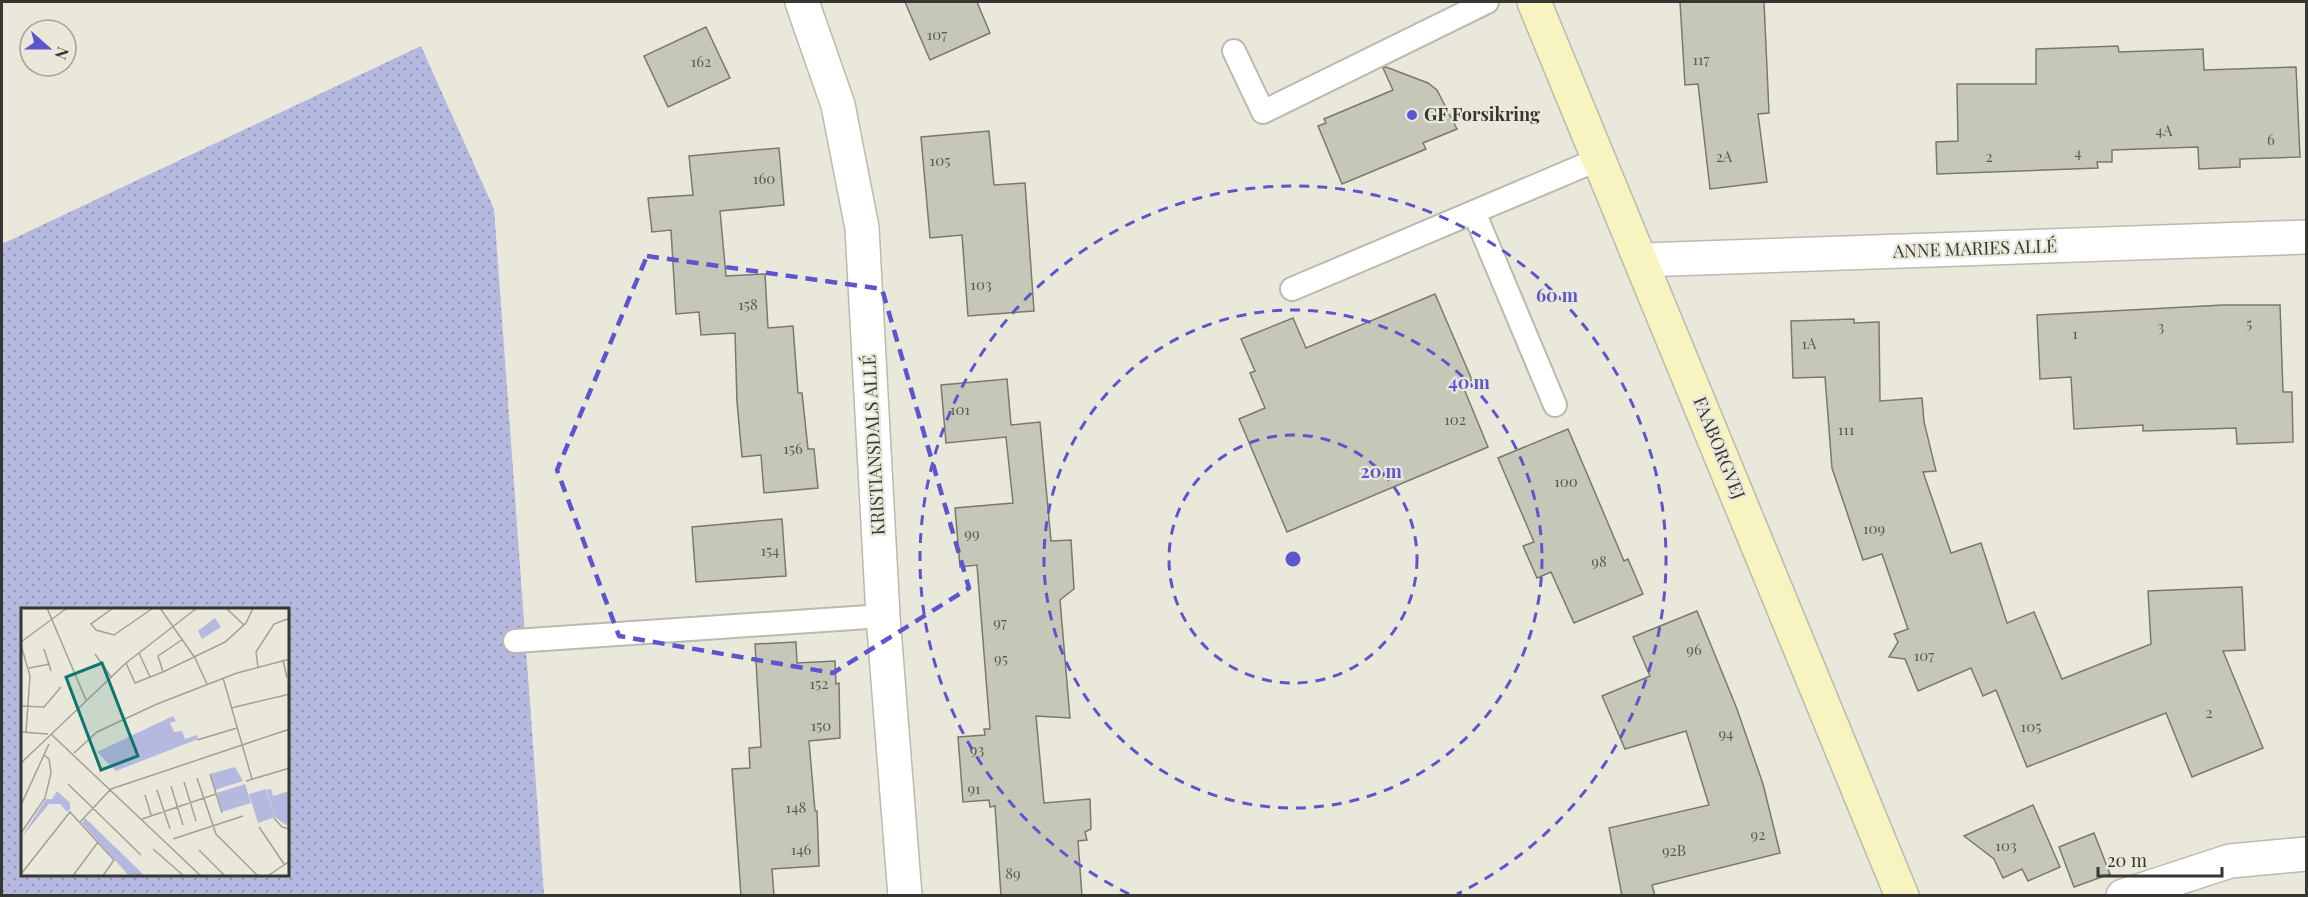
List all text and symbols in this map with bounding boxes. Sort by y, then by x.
north arrow [18,18,78,78]
house number: 107 [927,24,947,44]
text: N [50,44,74,63]
house number: 117 [1692,49,1710,69]
house number: 162 [691,51,711,71]
place label: GF Forsikring [1424,102,1540,126]
marker: GF Forsikring [1405,108,1419,122]
house number: 4A [2156,120,2173,140]
house number: 6 [2267,129,2275,149]
house number: 4 [2074,142,2082,162]
house number: 2A [1716,146,1733,166]
house number: 2 [1985,146,1993,166]
house number: 105 [930,150,950,170]
house number: 160 [753,168,775,188]
street label: ANNE MARIES ALLÉ [1892,233,2057,263]
house number: 103 [970,274,992,294]
text: 60 m [1536,283,1579,307]
house number: 158 [738,294,758,314]
house number: 5 [2246,313,2252,333]
house number: 3 [2158,316,2165,336]
house number: 1 [2072,323,2078,343]
house number: 1A [1801,333,1817,353]
street label: KRISTIANSDALS ALLÉ [856,354,890,536]
text: 40 m [1448,370,1491,394]
street label: FAABORGVEJ [1688,393,1751,503]
house number: 101 [950,399,970,419]
house number: 102 [1444,409,1466,429]
house number: 111 [1838,419,1855,439]
house number: 156 [783,438,803,458]
text: 20 m [1360,459,1402,483]
house number: 100 [1554,471,1578,491]
house number: 109 [1863,518,1885,538]
house number: 99 [964,523,980,543]
house number: 154 [760,540,780,560]
centre of rings [1283,549,1303,569]
house number: 98 [1591,551,1607,571]
inset map [21,608,290,876]
house number: 97 [993,612,1007,632]
house number: 96 [1686,639,1702,659]
house number: 107 [1914,645,1934,665]
house number: 95 [994,648,1008,668]
house number: 152 [810,673,828,693]
house number: 2 [2205,702,2213,722]
house number: 150 [811,715,831,735]
house number: 105 [2021,716,2041,736]
house number: 94 [1718,723,1734,743]
house number: 93 [970,739,984,759]
house number: 91 [967,778,981,798]
house number: 148 [786,797,807,817]
house number: 92 [1751,824,1765,844]
house number: 103 [1995,835,2017,855]
house number: 146 [791,839,812,859]
house number: 92B [1662,840,1686,860]
scale bar [2098,840,2222,878]
text: 20 m [2107,848,2147,872]
house number: 89 [1005,863,1021,883]

